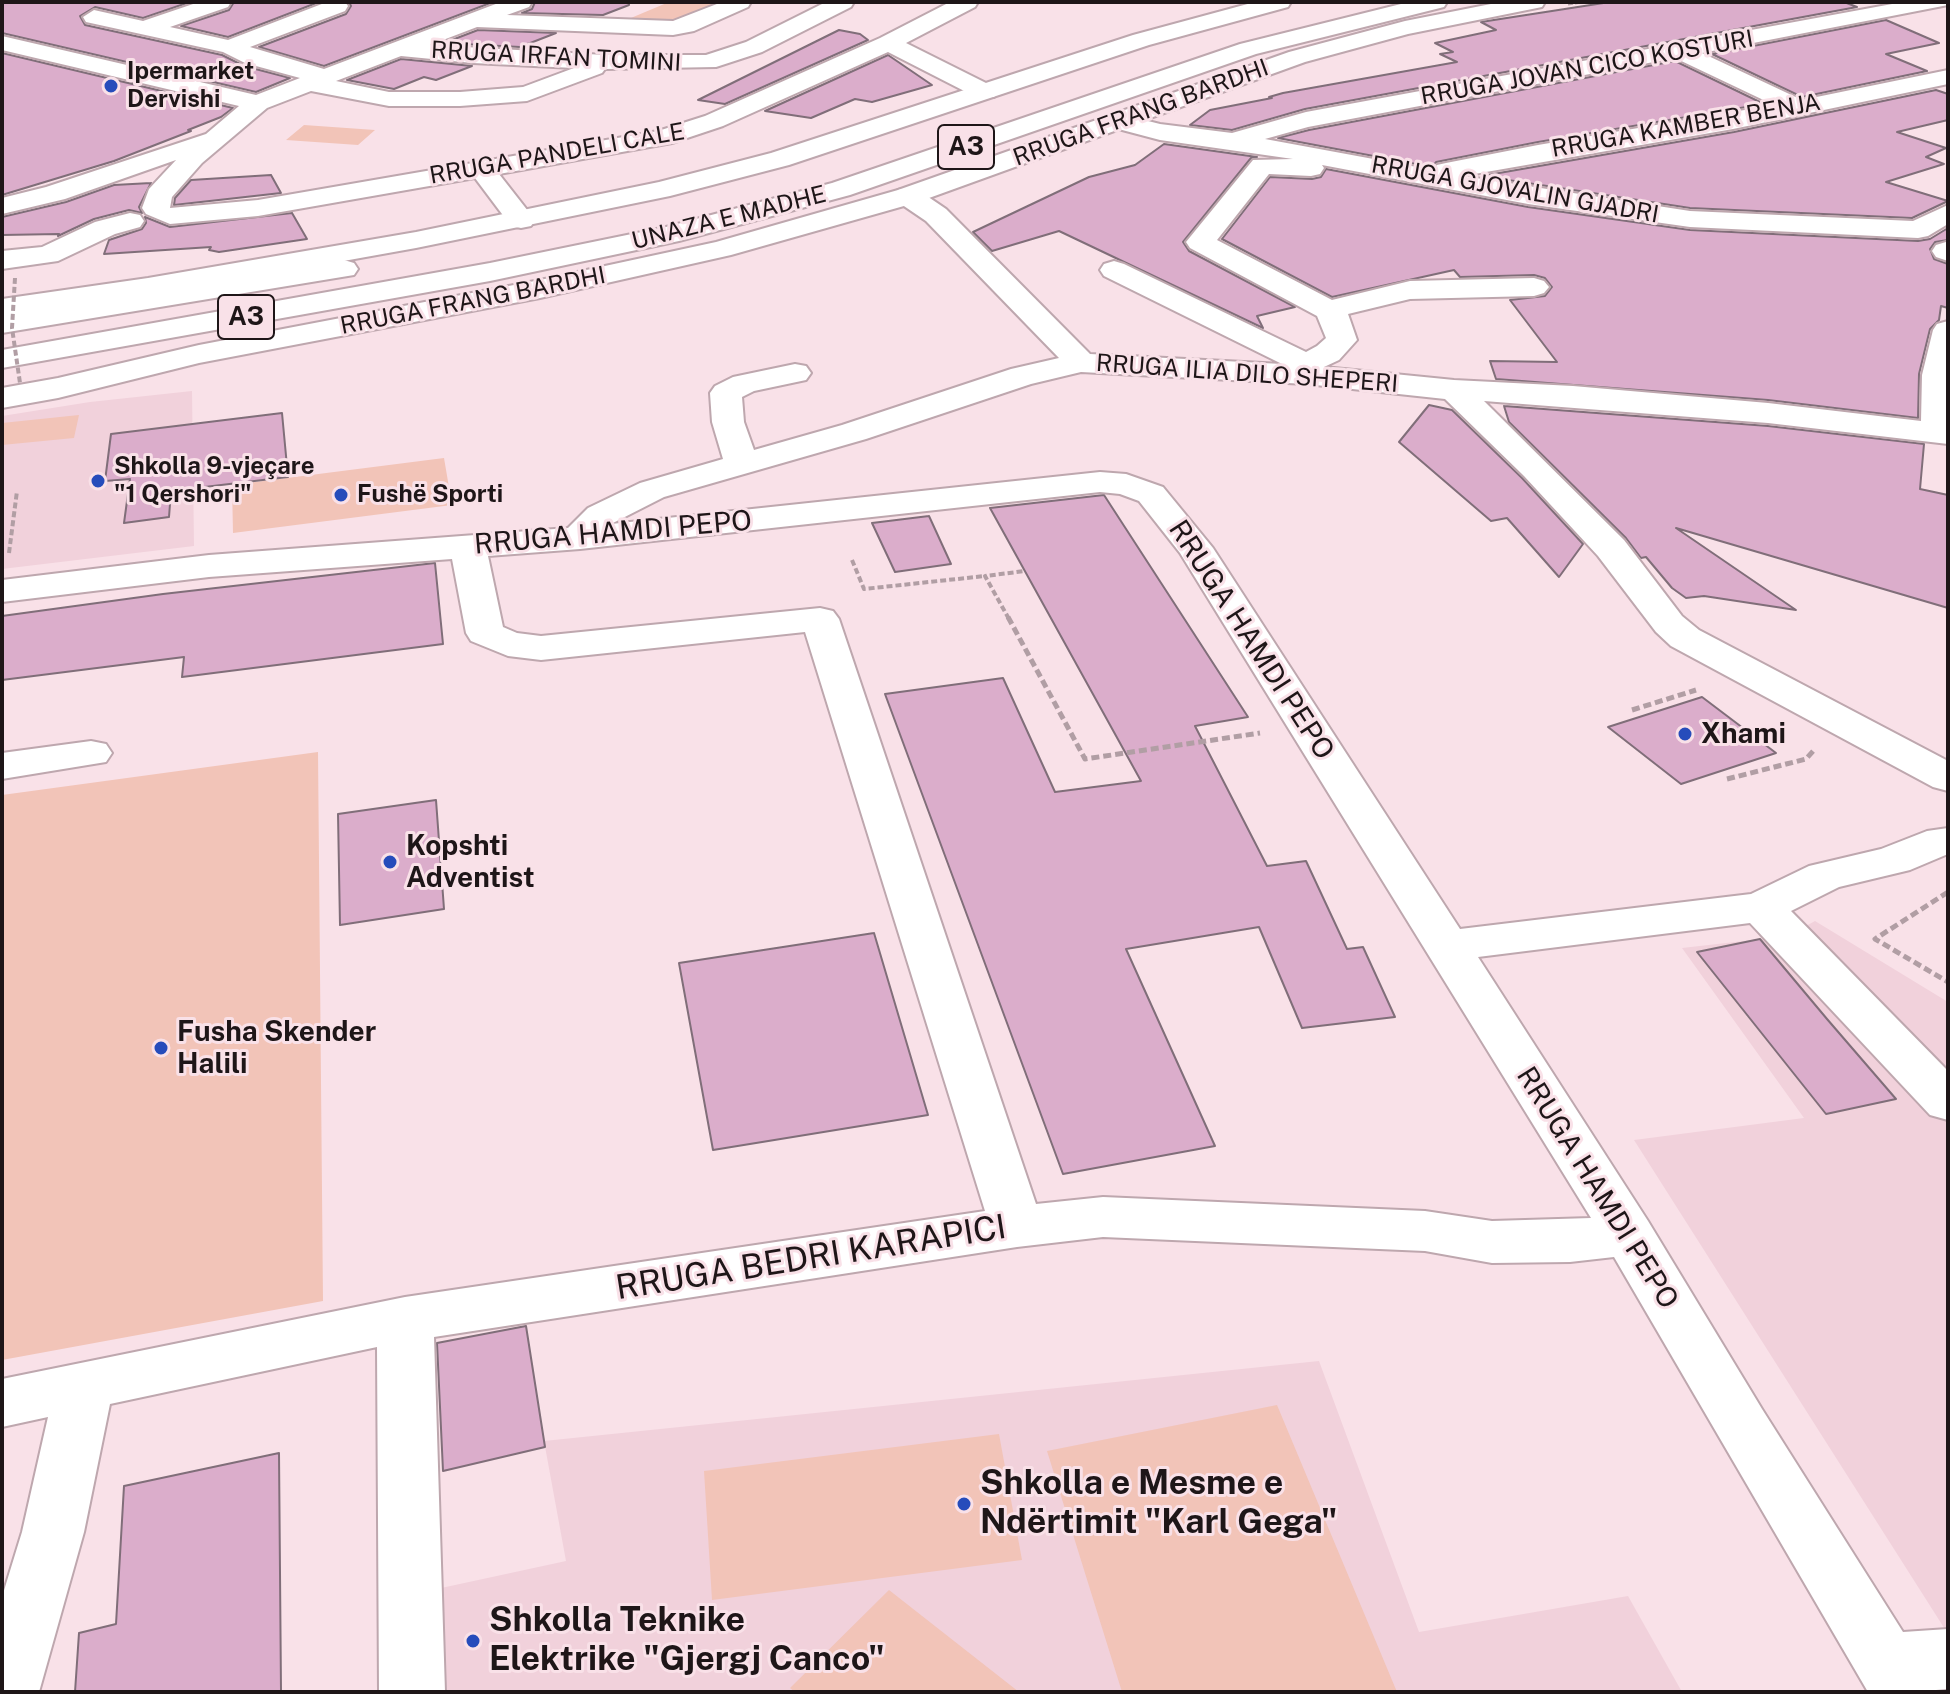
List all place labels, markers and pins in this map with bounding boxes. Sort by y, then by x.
place label: Ipermarket Dervishi [127,58,254,114]
marker: Ipermarket Dervishi [102,77,120,95]
place label: Shkolla 9-vjeçare "1 Qershori" [114,453,314,509]
marker: Shkolla 9-vjeçare "1 Qershori" [89,472,107,490]
place label: Fushë Sporti [357,481,503,509]
marker: Fushë Sporti [332,486,350,504]
place label: Xhami [1701,717,1786,751]
marker: Xhami [1676,725,1694,743]
place label: Kopshti Adventist [406,829,535,895]
marker: Kopshti Adventist [381,853,399,871]
place label: Fusha Skender Halili [177,1015,376,1081]
marker: Fusha Skender Halili [152,1039,170,1057]
place label: Shkolla e Mesme e Ndërtimit "Karl Gega" [980,1464,1337,1544]
marker: Shkolla e Mesme e Ndërtimit "Karl Gega" [955,1495,973,1513]
place label: Shkolla Teknike Elektrike "Gjergj Canco" [489,1601,884,1680]
marker: Shkolla Teknike Elektrike "Gjergj Canco" [464,1632,482,1650]

